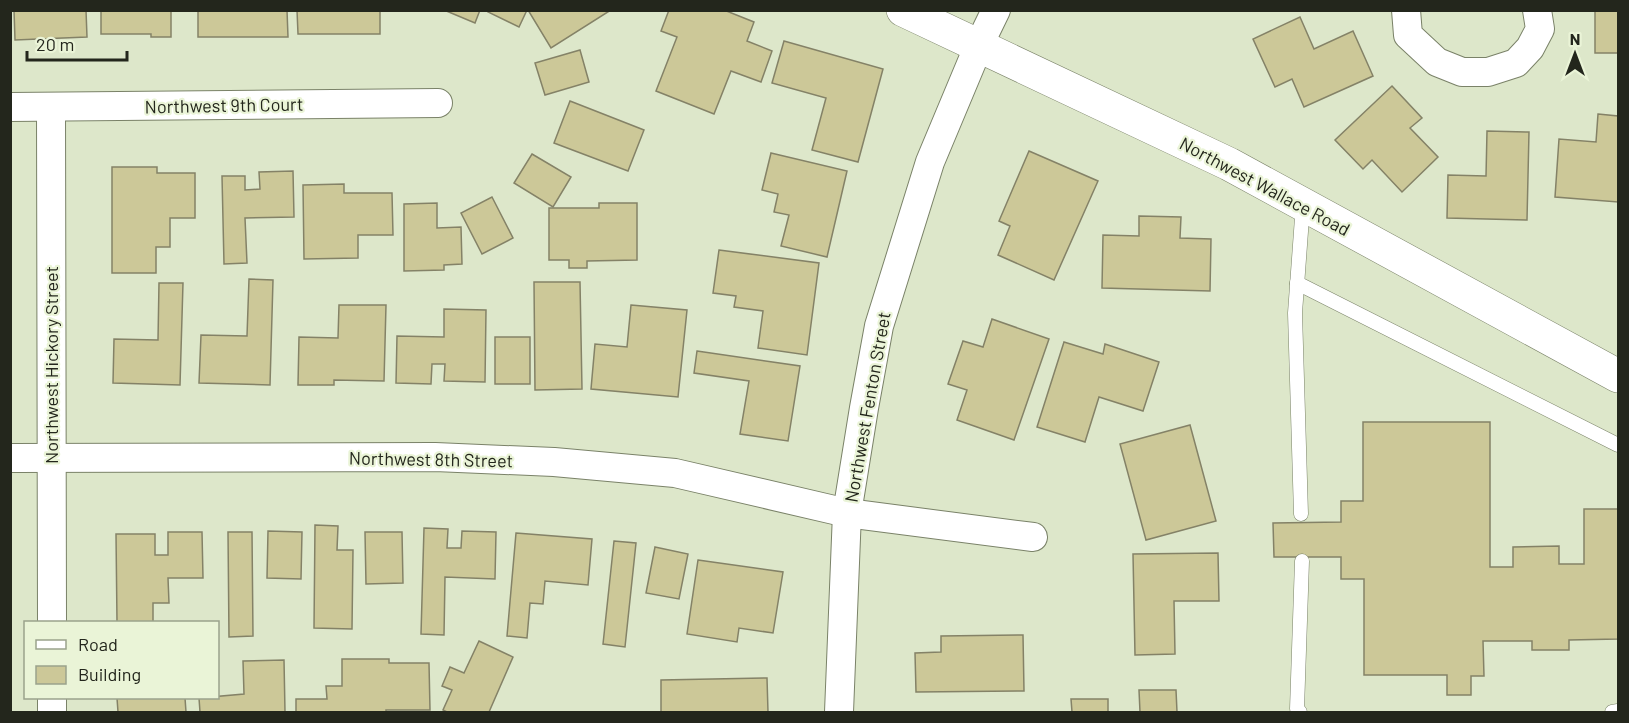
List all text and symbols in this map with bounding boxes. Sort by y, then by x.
scale bar [27,24,128,62]
north arrow [1545,24,1605,84]
text: N [1570,29,1580,48]
text: 20 m [36,33,74,55]
street label: Northwest 9th Court [144,93,304,117]
street label: Northwest Wallace Road [1176,132,1354,240]
street label: Northwest Hickory Street [40,266,62,464]
street label: Northwest Fenton Street [839,310,895,504]
street label: Northwest 8th Street [349,447,513,471]
legend [24,621,219,699]
text: Road [78,633,118,655]
text: Building [78,663,141,685]

